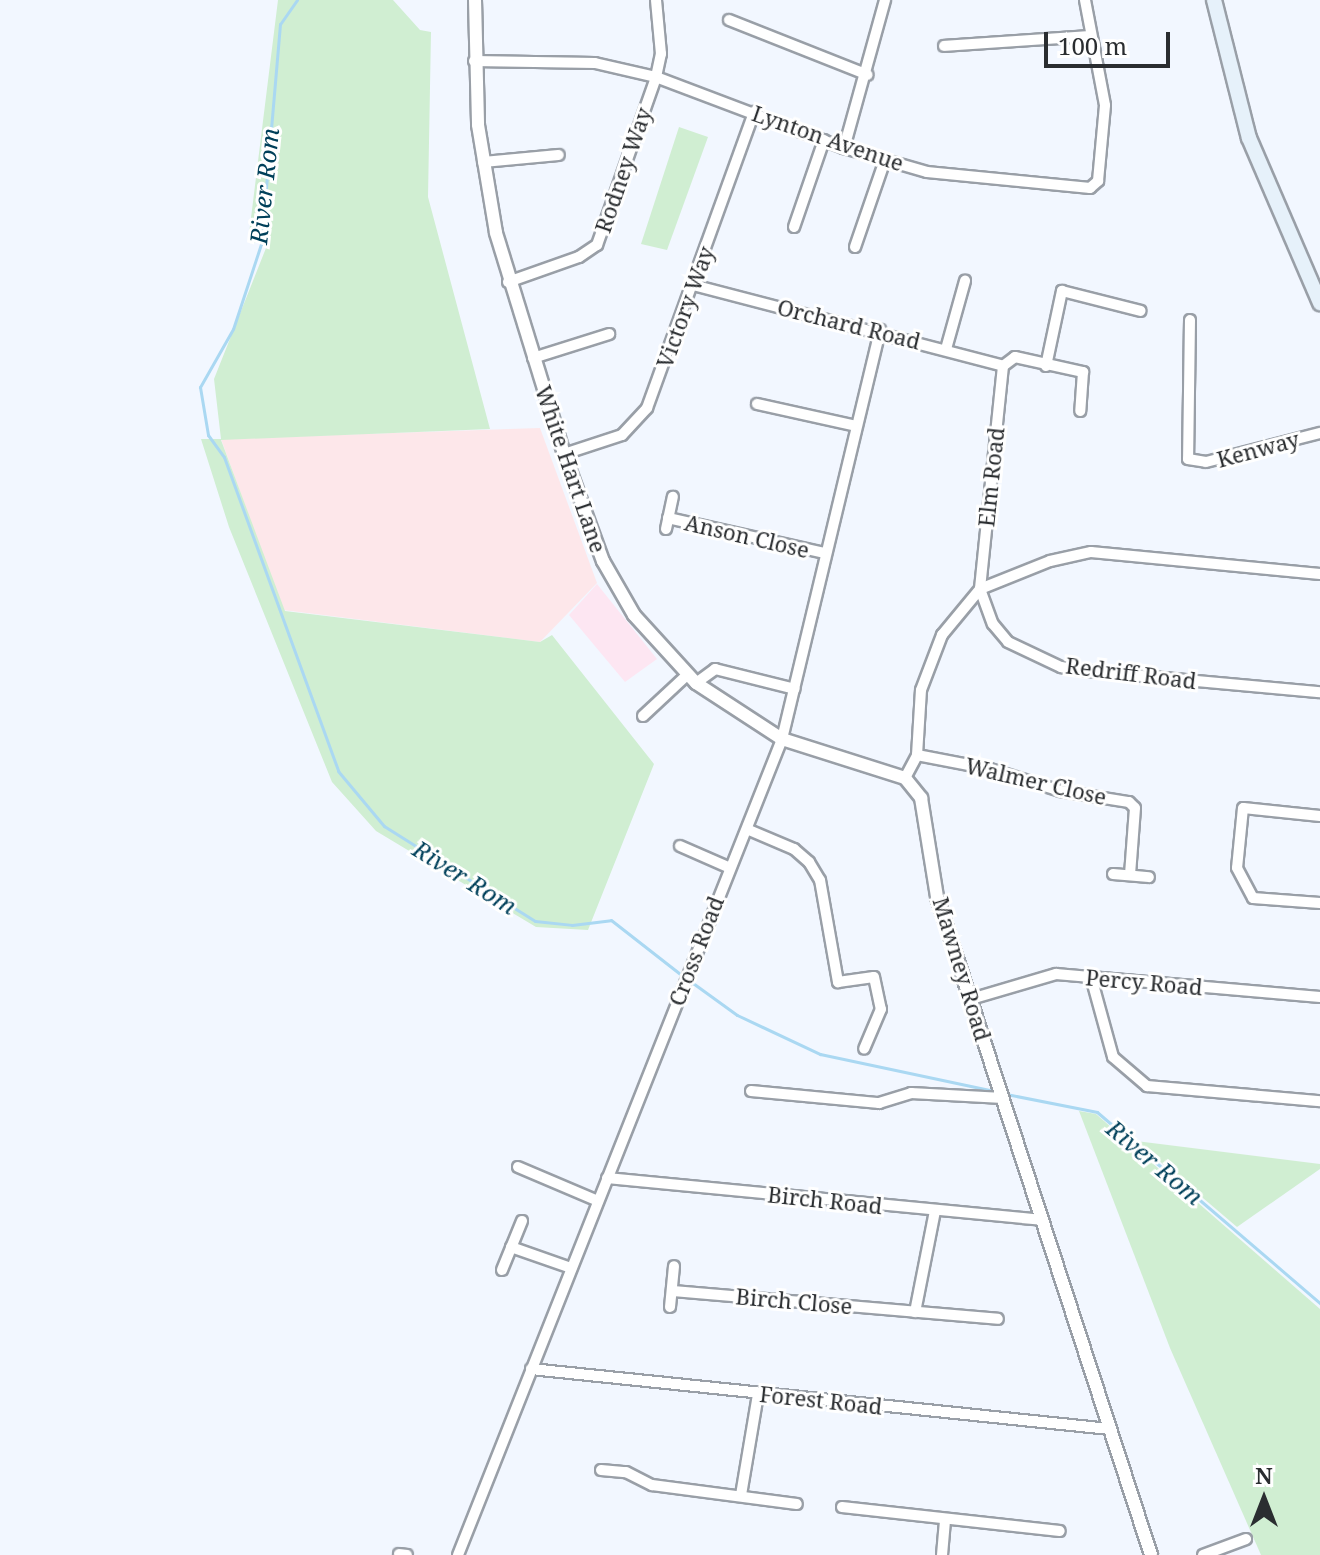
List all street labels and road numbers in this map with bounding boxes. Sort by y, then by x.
street label: Lynton Avenue [749,100,907,176]
street label: Rodney Way [589,104,657,236]
street label: Victory Way [651,243,719,371]
street label: Orchard Road [775,293,923,355]
street label: White Hart Lane [530,382,612,556]
street label: Kenway [1214,425,1302,473]
street label: Elm Road [973,426,1009,528]
street label: Anson Close [682,509,812,563]
street label: Redriff Road [1064,652,1198,694]
street label: Walmer Close [963,752,1109,810]
street label: Cross Road [663,893,729,1009]
street label: Mawney Road [928,894,996,1044]
street label: Percy Road [1084,964,1204,1000]
street label: Birch Road [766,1181,884,1219]
street label: Birch Close [735,1283,853,1319]
street label: Forest Road [758,1380,884,1420]

